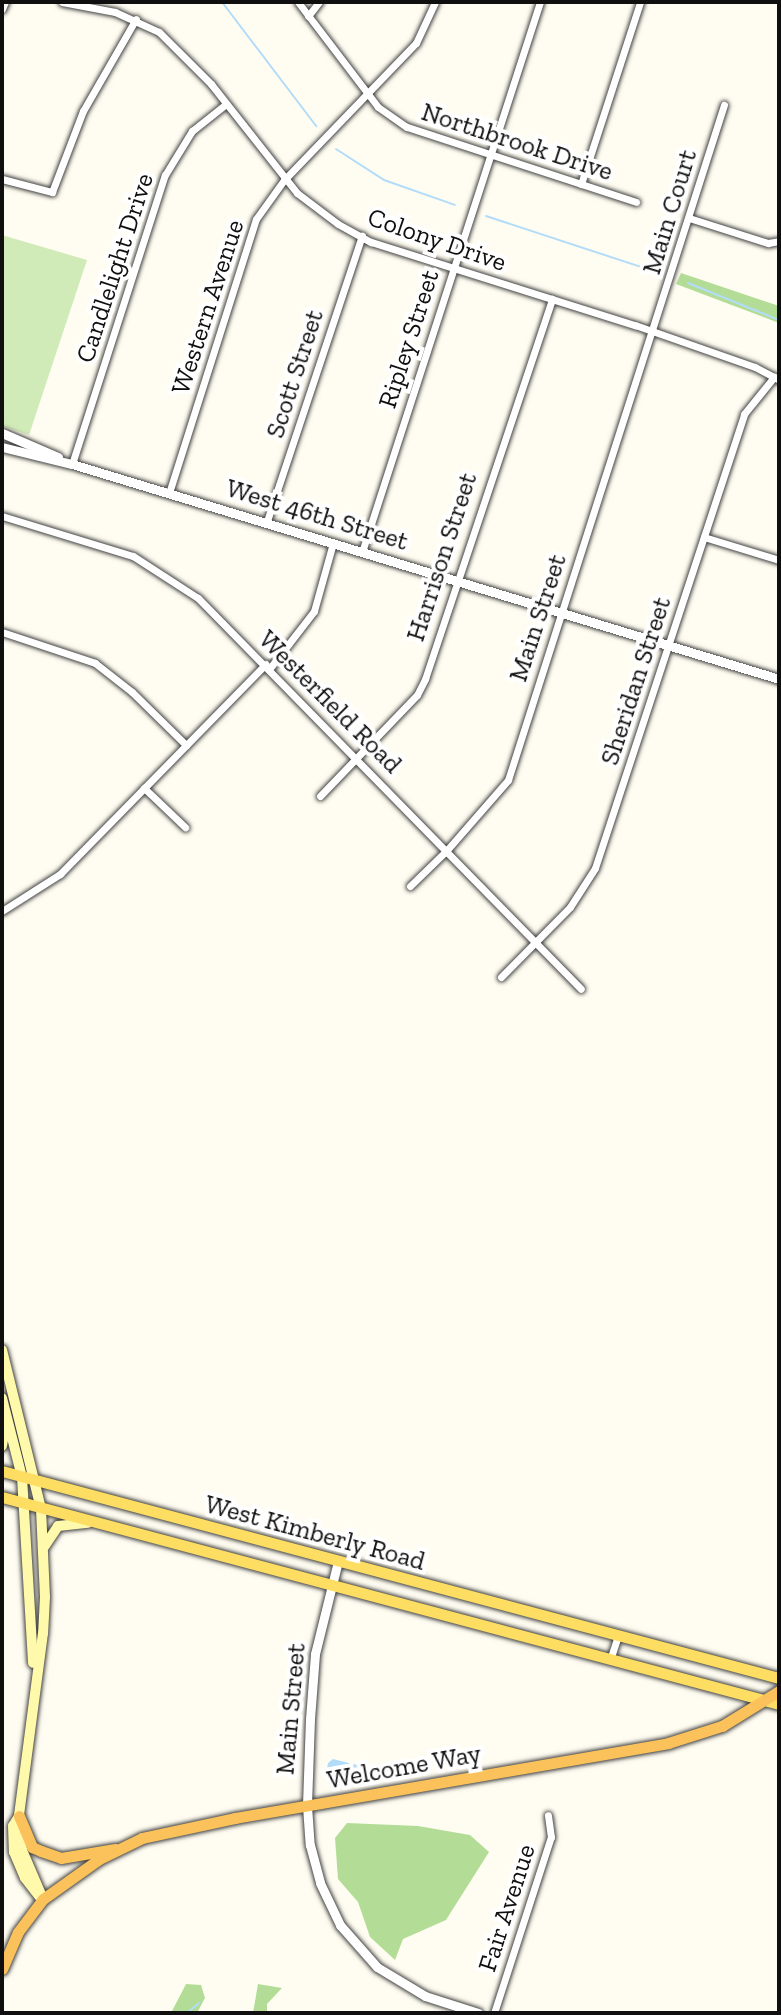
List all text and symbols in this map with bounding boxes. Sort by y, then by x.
street label: Northbrook Drive [417,96,617,188]
street label: Main Court [636,146,704,278]
street label: Candlelight Drive [70,169,160,367]
street label: Colony Drive [363,202,511,278]
street label: Western Avenue [165,215,251,399]
street label: Ripley Street [372,266,446,412]
street label: Scott Street [260,306,330,442]
street label: Harrison Street [400,469,484,645]
street label: West 46th Street [222,472,412,558]
street label: Main Street [503,550,573,686]
street label: Sheridan Street [594,593,678,769]
street label: Westerfield Road [252,624,408,780]
street label: West Kimberly Road [201,1489,429,1577]
street label: Main Street [270,1642,312,1776]
street label: Welcome Way [324,1738,484,1796]
street label: Fair Avenue [472,1840,542,1976]

